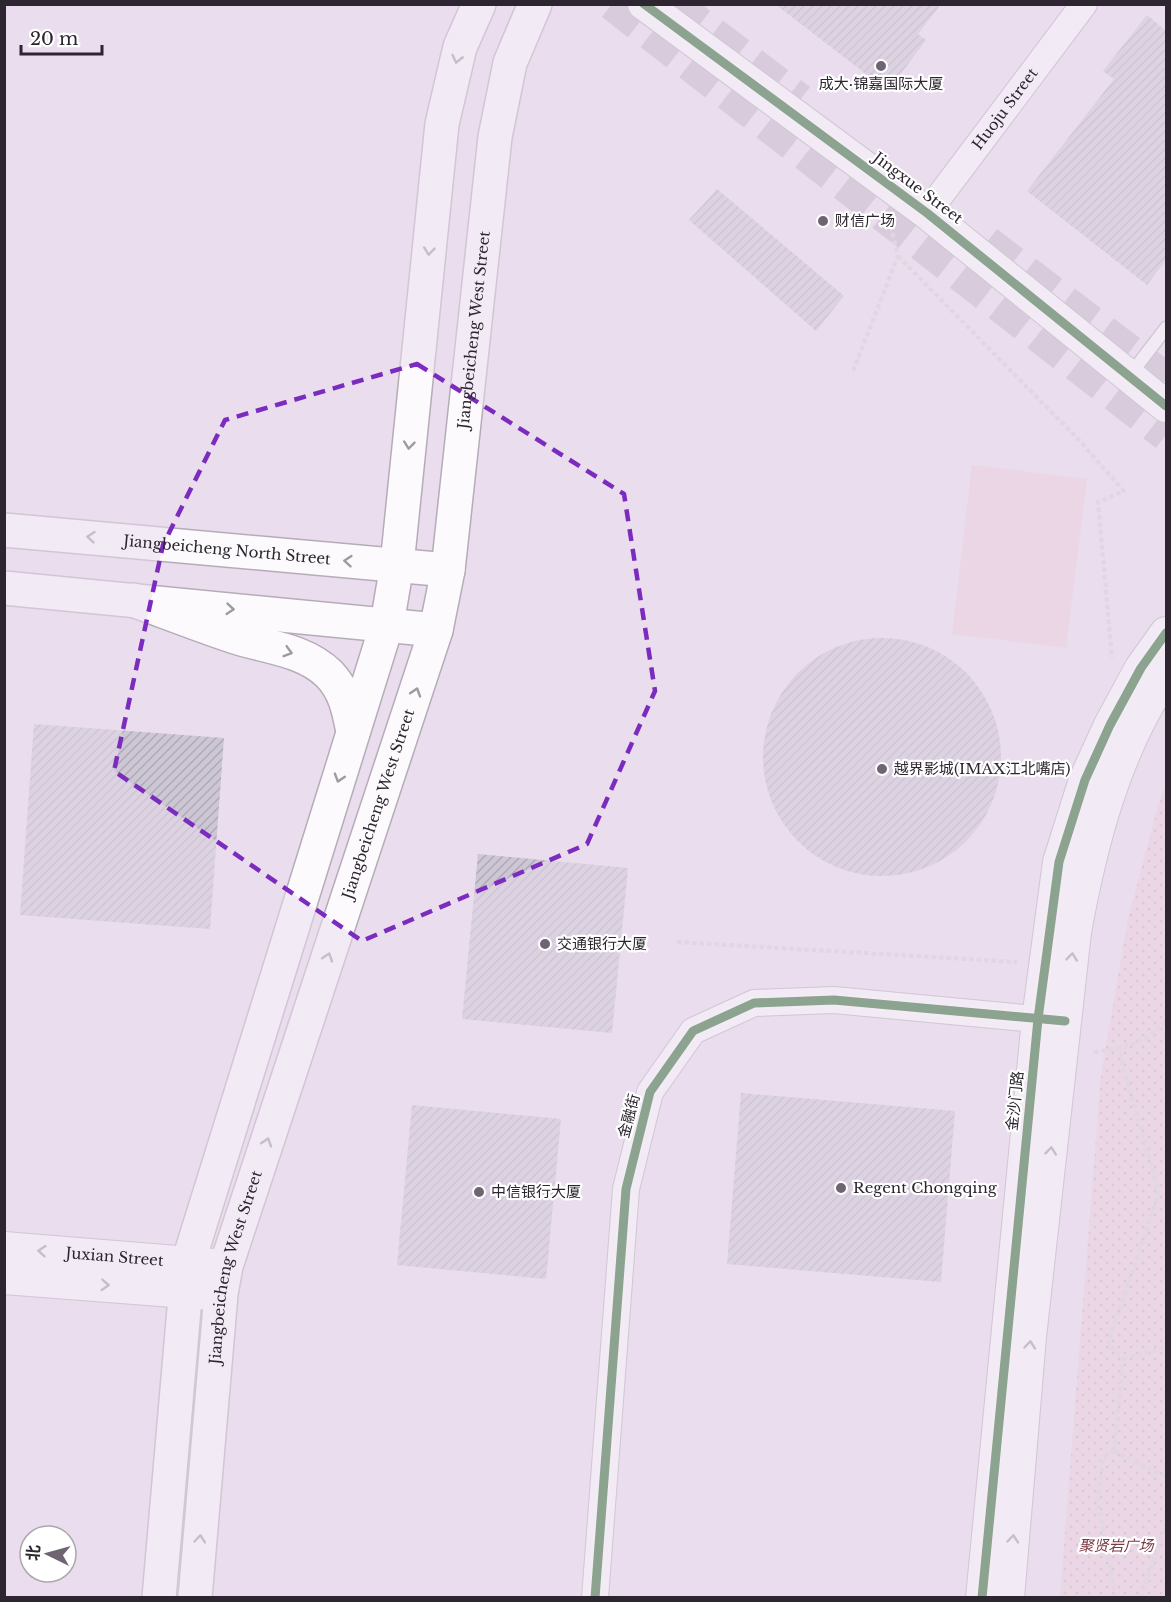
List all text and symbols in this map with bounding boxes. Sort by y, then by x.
scale bar [21,18,102,56]
text: 20 m [30,28,78,50]
one-way arrow [452,53,465,63]
marker: 成大·锦嘉国际大厦 [874,59,888,73]
street label: Huoju Street [968,64,1042,153]
place label: 成大·锦嘉国际大厦 [819,74,943,93]
street label: Jingxue Street [868,147,967,228]
place label: 财信广场 [835,211,895,230]
marker: 财信广场 [816,214,830,228]
street label: Jiangbeicheng West Street [453,230,494,432]
one-way arrow [423,247,436,256]
one-way arrow [403,441,416,450]
one-way arrow [86,531,95,544]
street label: Jiangbeicheng North Street [121,531,332,568]
one-way arrow [343,555,352,568]
one-way arrow [225,602,235,615]
one-way arrow [282,645,293,657]
one-way arrow [408,687,421,698]
street label: Jiangbeicheng West Street [337,706,418,903]
place label: 越界影城(IMAX江北嘴店) [894,759,1070,778]
marker: 越界影城(IMAX江北嘴店) [875,762,889,776]
one-way arrow [334,772,346,783]
place label: 交通银行大厦 [557,934,647,953]
marker: 交通银行大厦 [538,937,552,951]
one-way arrow [321,952,333,963]
one-way arrow [1065,953,1078,962]
street label: 金沙门路 [1002,1070,1027,1132]
street label: 金融街 [614,1092,644,1140]
one-way arrow [260,1137,272,1148]
one-way arrow [1044,1147,1057,1156]
street label: Jiangbeicheng West Street [205,1168,266,1367]
place label: Regent Chongqing [853,1178,998,1197]
marker: Regent Chongqing [834,1181,848,1195]
place label: 中信银行大厦 [491,1182,581,1201]
marker: 中信银行大厦 [472,1185,486,1199]
street label: Juxian Street [63,1243,165,1270]
one-way arrow [38,1245,47,1258]
one-way arrow [100,1279,109,1292]
one-way arrow [1023,1340,1036,1350]
north arrow [18,1524,78,1584]
one-way arrow [193,1535,206,1544]
one-way arrow [1006,1535,1019,1544]
park label: 聚贤岩广场 [1078,1536,1155,1555]
text: 北 [22,1544,44,1562]

